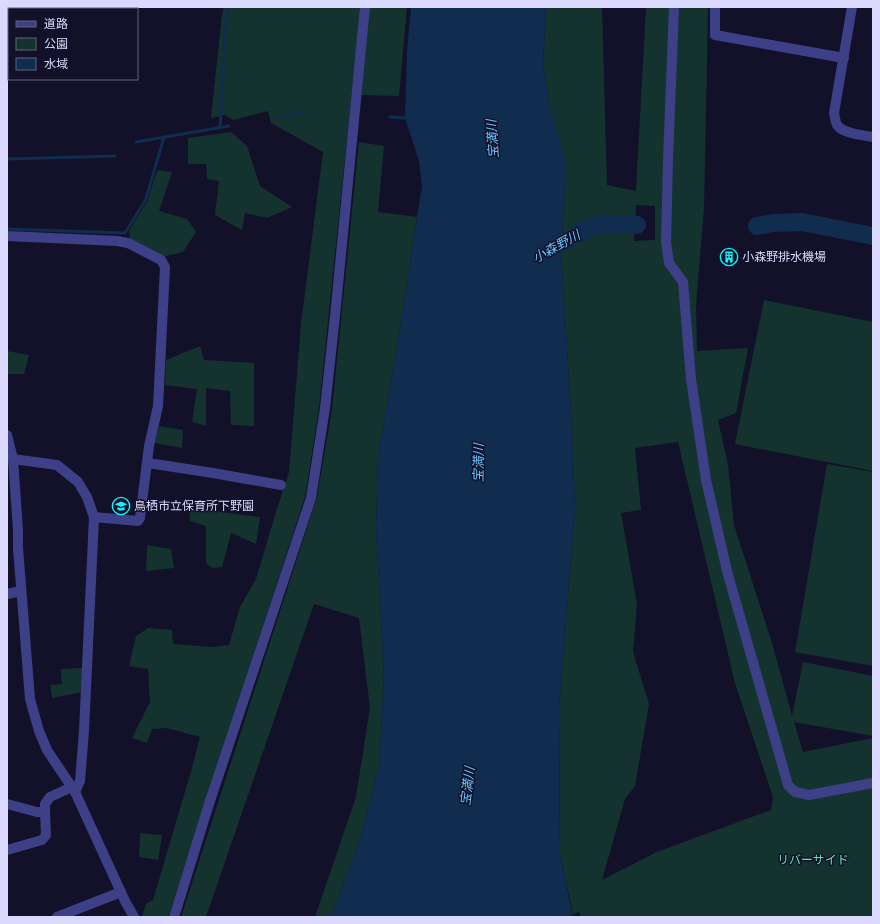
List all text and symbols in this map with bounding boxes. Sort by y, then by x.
legend [8,8,138,80]
text: 道路 [44,16,68,31]
text: 公園 [44,36,68,51]
text: 水域 [44,56,68,71]
water label: 宝満川 [483,117,501,159]
water label: 小森野川 [529,225,584,266]
building icon: 小森野排水機場 [719,247,739,267]
place label: 小森野排水機場 [742,249,826,264]
water label: 宝満川 [470,441,486,483]
school or university icon: 鳥栖市立保育所下野園 [111,496,131,516]
place label: 鳥栖市立保育所下野園 [134,498,254,513]
water label: 宝満川 [457,764,478,806]
park label: リバーサイド [777,852,849,867]

